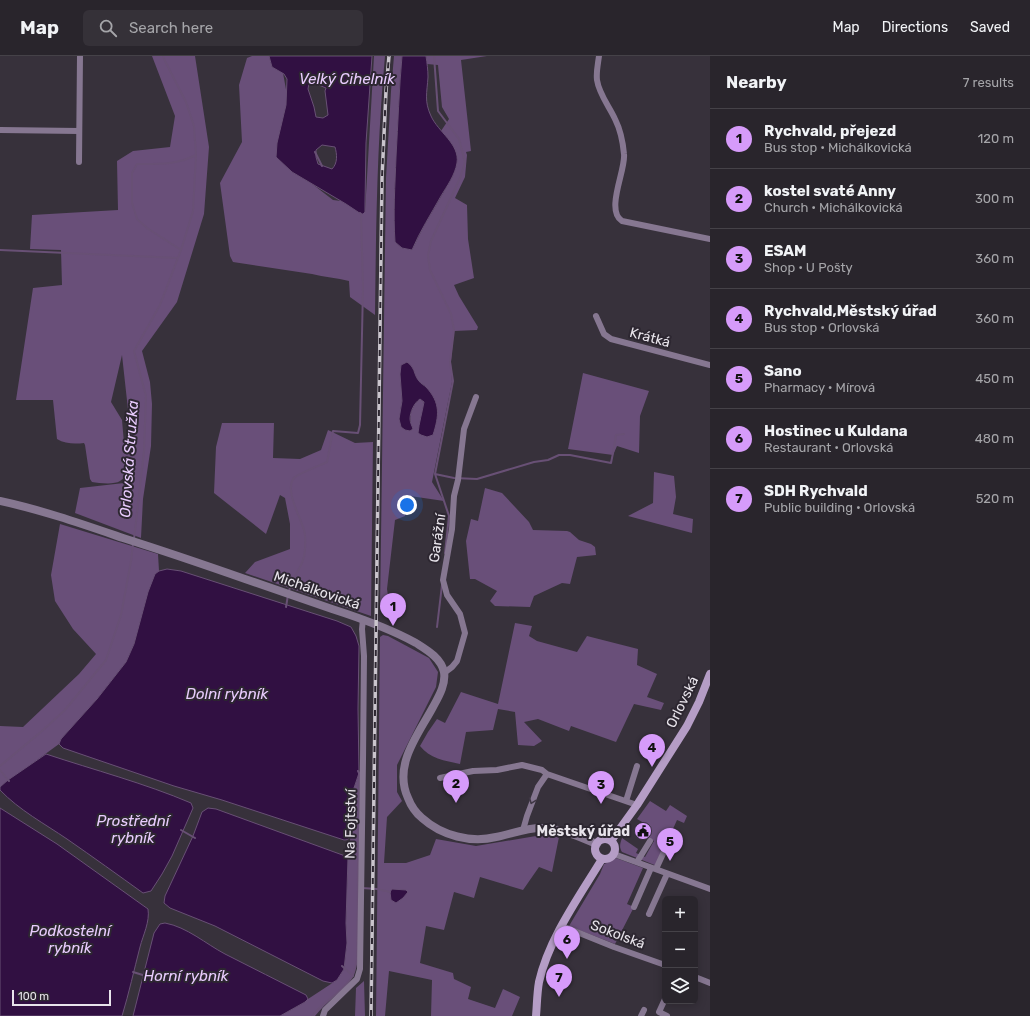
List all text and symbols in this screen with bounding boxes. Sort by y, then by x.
search box [83,10,363,46]
text: Map [20,16,59,39]
icon: search [97,17,119,39]
text: Search here [129,19,213,37]
text: Map [833,19,860,36]
text: Directions [882,19,948,36]
text: Saved [970,19,1010,36]
water label: Velký Cihelník [299,70,395,88]
text: Nearby [726,72,787,92]
text: 7 results [963,75,1014,90]
text: Rychvald, přejezd [764,122,896,140]
text: 1 [736,131,742,146]
text: 120 m [978,131,1014,146]
text: Bus stop · Michálkovická [764,140,912,155]
text: kostel svaté Anny [764,182,896,200]
text: 2 [735,191,743,206]
text: 300 m [975,191,1014,206]
text: Church · Michálkovická [764,200,903,215]
text: ESAM [764,242,807,260]
text: 3 [735,251,743,266]
text: 360 m [975,251,1014,266]
text: Shop · U Pošty [764,260,853,275]
text: Rychvald,Městský úřad [764,302,937,320]
text: 4 [735,311,743,326]
text: 360 m [975,311,1014,326]
text: Bus stop · Orlovská [764,320,879,335]
street label: Krátká [628,324,672,351]
text: Sano [764,362,802,380]
text: 5 [735,371,743,386]
text: 450 m [975,371,1014,386]
text: Pharmacy · Mírová [764,380,875,395]
water label: Orlovská Stružka [116,399,142,518]
text: Hostinec u Kuldana [764,422,908,440]
text: 6 [735,431,743,446]
text: 480 m [975,431,1014,446]
text: Restaurant · Orlovská [764,440,893,455]
text: SDH Rychvald [764,482,868,500]
text: 7 [735,491,743,506]
text: 520 m [976,491,1014,506]
your location [397,495,417,515]
text: Public building · Orlovská [764,500,915,515]
street label: Garážní [426,512,449,564]
street label: Michálkovická [271,568,362,613]
pin: 1 [380,593,406,626]
street label: Orlovská [663,674,702,731]
water label: Dolní rybník [186,685,269,703]
pin: 4 [639,734,665,767]
pin: 2 [443,770,469,803]
pin: 3 [588,771,614,804]
street label: Na Fojtství [341,788,360,859]
one-way arrow [529,797,537,804]
water label: Prostřední rybník [97,812,172,847]
public building icon: Městský úřad [633,821,653,841]
place label: Městský úřad [537,823,630,840]
pin: 5 [657,828,683,861]
map controls [662,896,698,1004]
button: + [662,896,698,932]
street label: Sokolská [588,916,647,953]
water label: Podkostelní rybník [29,922,113,957]
pin: 6 [554,926,580,959]
button: − [662,932,698,968]
pin: 7 [546,964,572,997]
water label: Horní rybník [143,967,229,985]
button: layers [662,968,698,1004]
scale bar [12,988,111,1007]
text: 100 m [18,990,49,1003]

